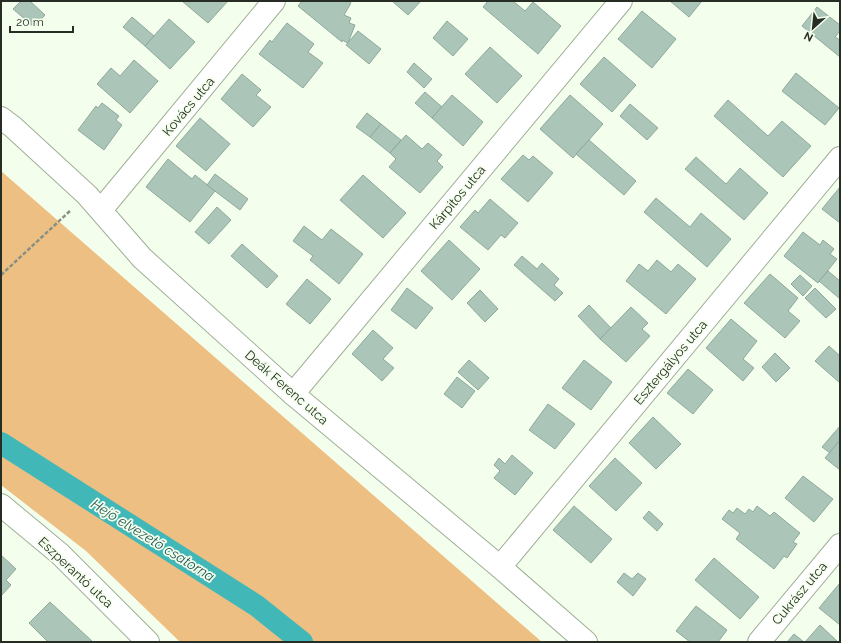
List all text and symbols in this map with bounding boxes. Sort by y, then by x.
scale bar [10,8,73,34]
north arrow [793,8,833,48]
text: 20 m [16,15,44,29]
text: N [802,29,815,44]
street label: Kovács utca [159,74,217,139]
street label: Kárpitos utca [426,162,488,232]
street label: Esztergályos utca [631,317,710,408]
street label: Deák Ferenc utca [242,347,331,428]
water label: Hejő elvezető csatorna [88,495,218,585]
street label: Eszperantó utca [35,534,116,611]
street label: Cukrász utca [769,559,830,628]

